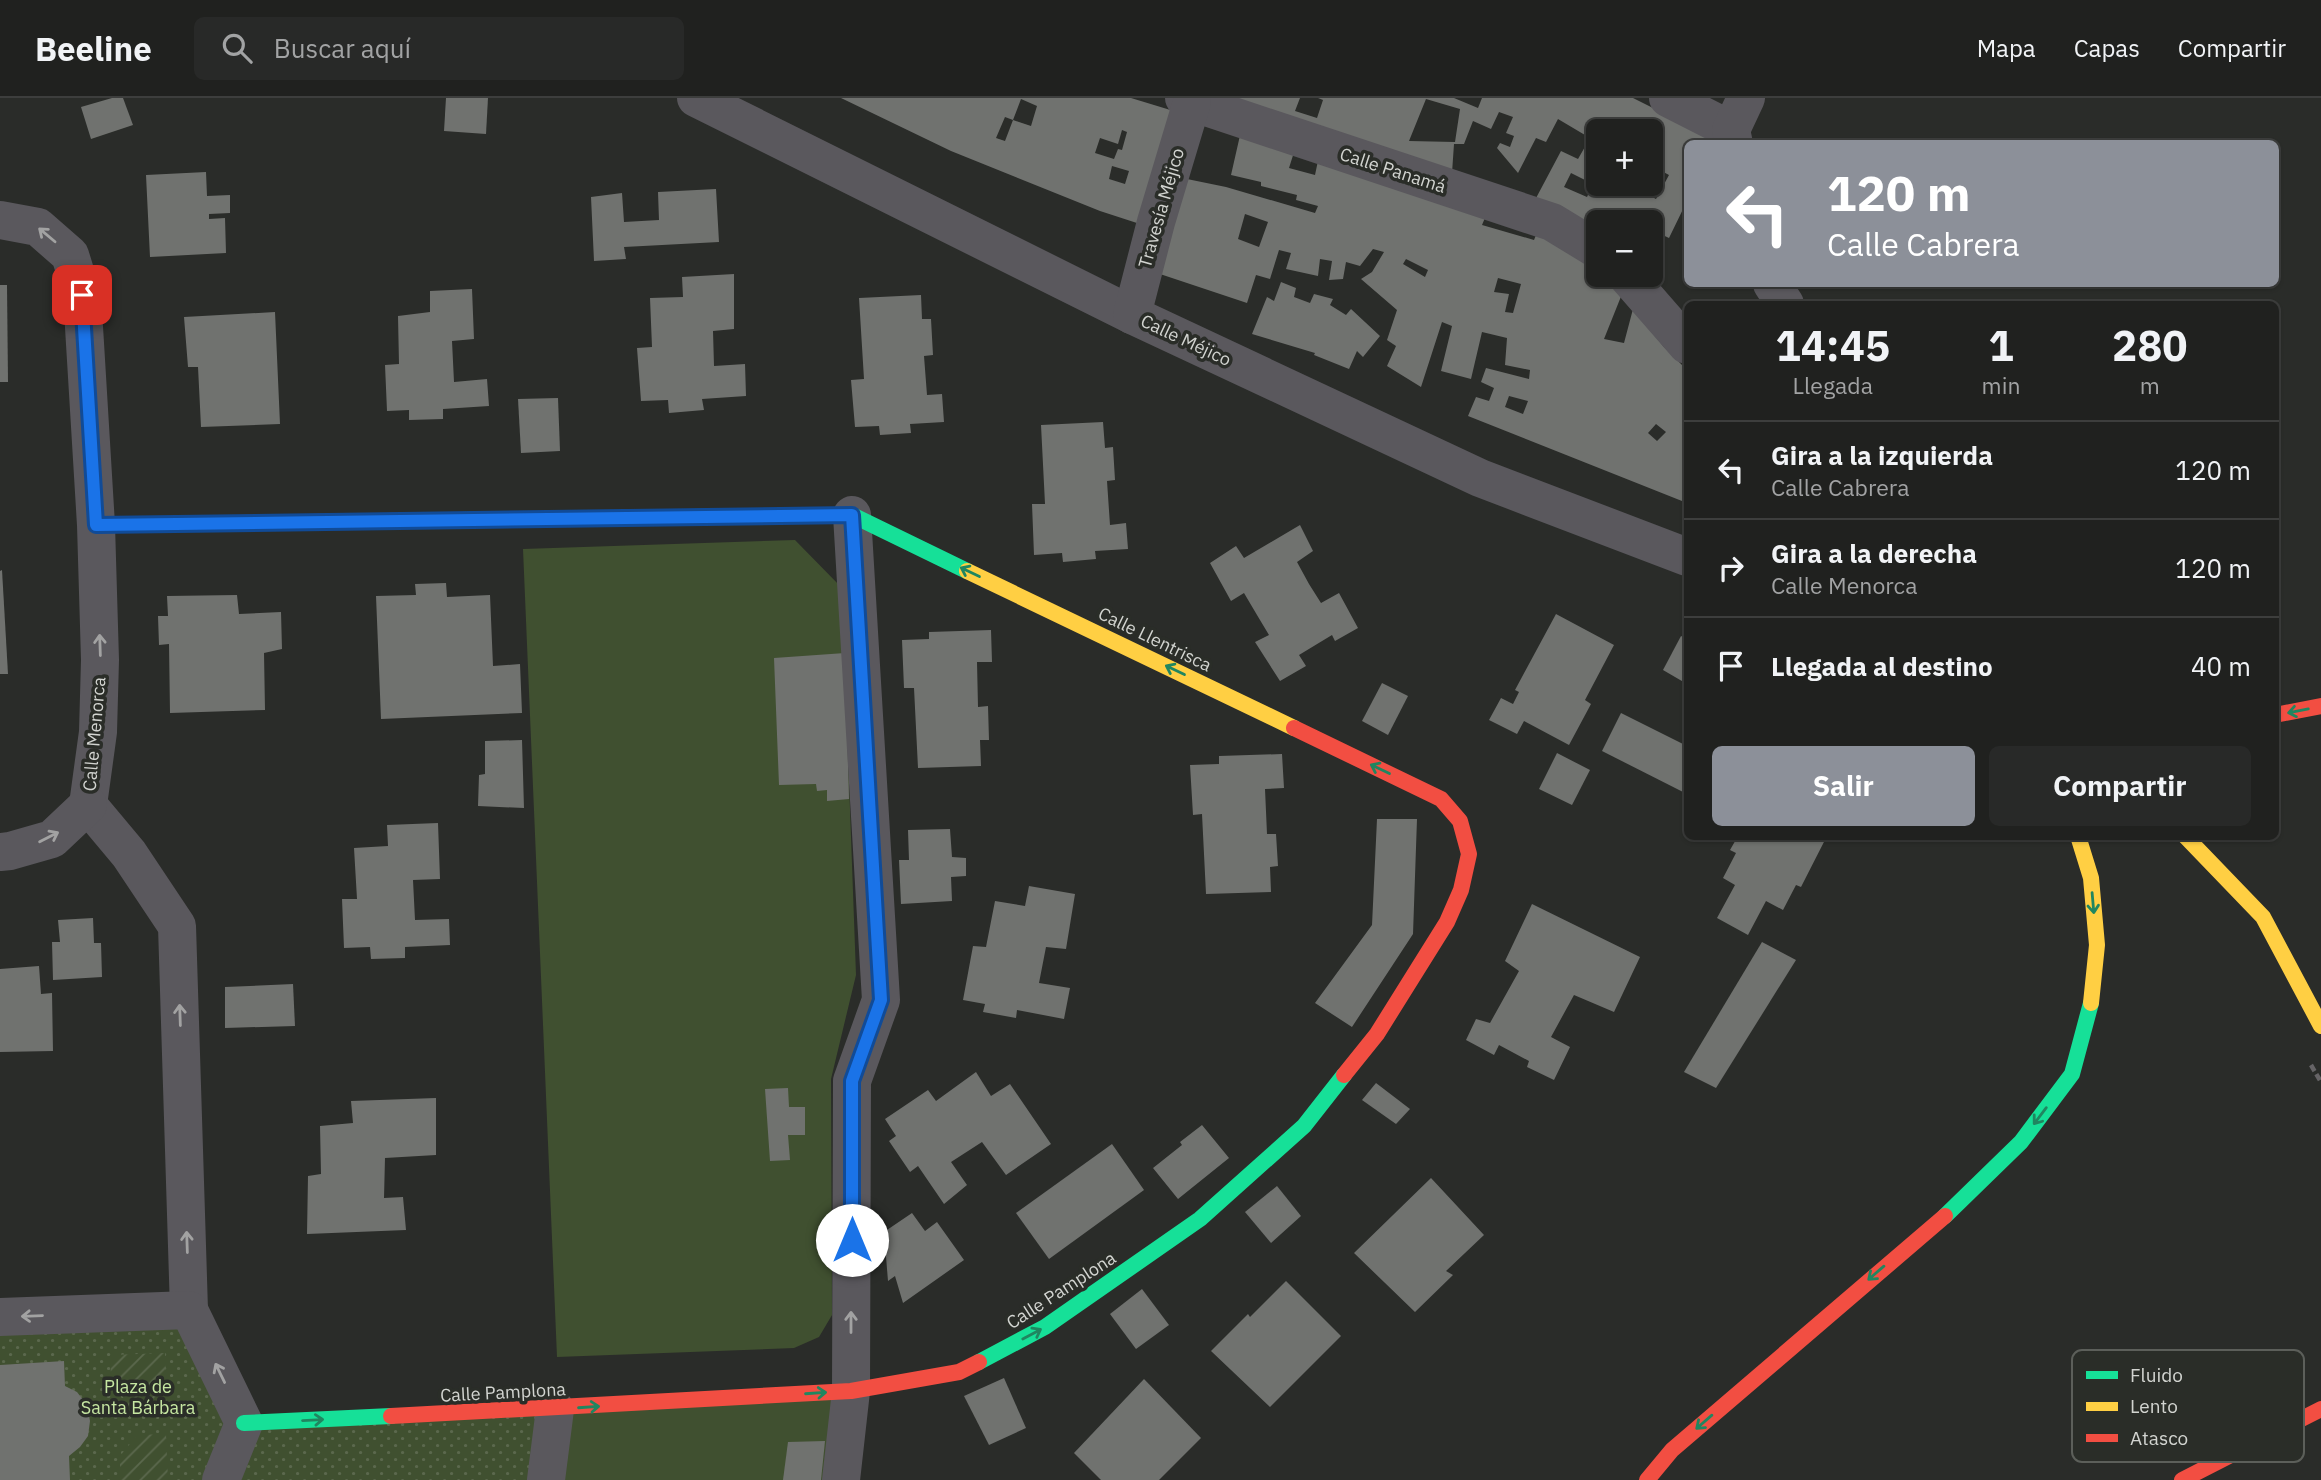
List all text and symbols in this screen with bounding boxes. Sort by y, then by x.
search box [194,17,684,80]
text: Beeline [35,27,152,70]
icon: search [218,29,256,67]
text: Buscar aquí [274,31,411,65]
text: Mapa [1977,32,2036,64]
text: Capas [2074,32,2140,64]
text: Compartir [2178,32,2286,64]
map controls [1586,119,1663,287]
button: + [1586,119,1663,196]
street label: Calle Panamá [1337,142,1449,198]
street label: Travesía Méjico [1133,145,1189,271]
text: 120 m [1827,161,1971,224]
icon: left [1712,168,1803,259]
button: − [1586,210,1663,287]
text: Calle Cabrera [1827,223,2020,265]
one-way arrow [38,227,56,243]
pin [52,265,112,325]
icon: arrive [63,276,101,314]
street label: Calle Méjico [1137,309,1235,371]
text: 14:45 [1775,318,1890,373]
text: 1 [1988,318,2014,373]
text: 280 [2112,318,2188,373]
text: Llegada [1793,370,1873,400]
text: min [1982,370,2020,400]
text: m [2140,370,2160,400]
text: Gira a la izquierda [1771,438,1993,472]
icon: left [1712,451,1750,489]
text: 120 m [2175,453,2251,487]
text: Calle Cabrera [1771,472,1910,502]
text: Gira a la derecha [1771,536,1977,570]
icon: right [1712,549,1750,587]
text: 120 m [2175,551,2251,585]
one-way arrow [960,564,981,578]
text: Calle Menorca [1771,570,1917,600]
street label: Calle Llentrisca [1094,602,1216,677]
one-way arrow [93,634,106,657]
icon: arrive [1712,647,1750,685]
text: Llegada al destino [1771,649,1993,683]
text: 40 m [2191,649,2251,683]
one-way arrow [1165,663,1186,677]
street label: Calle Menorca [78,676,110,792]
one-way arrow [2287,704,2310,718]
button: Salir [1712,746,1975,826]
button: Compartir [1989,746,2251,826]
one-way arrow [1370,762,1391,775]
one-way arrow [38,830,58,844]
one-way arrow [2087,891,2100,913]
one-way arrow [173,1003,186,1026]
one-way arrow [2033,1106,2048,1125]
position arrow [815,1203,889,1277]
one-way arrow [181,1231,194,1254]
street label: Calle Pamplona [1002,1246,1120,1334]
one-way arrow [1868,1265,1886,1281]
one-way arrow [21,1309,44,1323]
one-way arrow [844,1311,858,1334]
one-way arrow [1021,1326,1042,1340]
legend [2072,1350,2304,1462]
one-way arrow [213,1363,227,1384]
text: Fluido [2130,1363,2183,1387]
park label: Plaza de Santa Bárbara [81,1375,196,1419]
street label: Calle Pamplona [440,1377,567,1407]
one-way arrow [804,1386,827,1399]
text: Lento [2130,1394,2178,1418]
one-way arrow [577,1400,600,1413]
one-way arrow [301,1413,324,1426]
one-way arrow [1696,1414,1714,1430]
text: Atasco [2130,1426,2188,1450]

